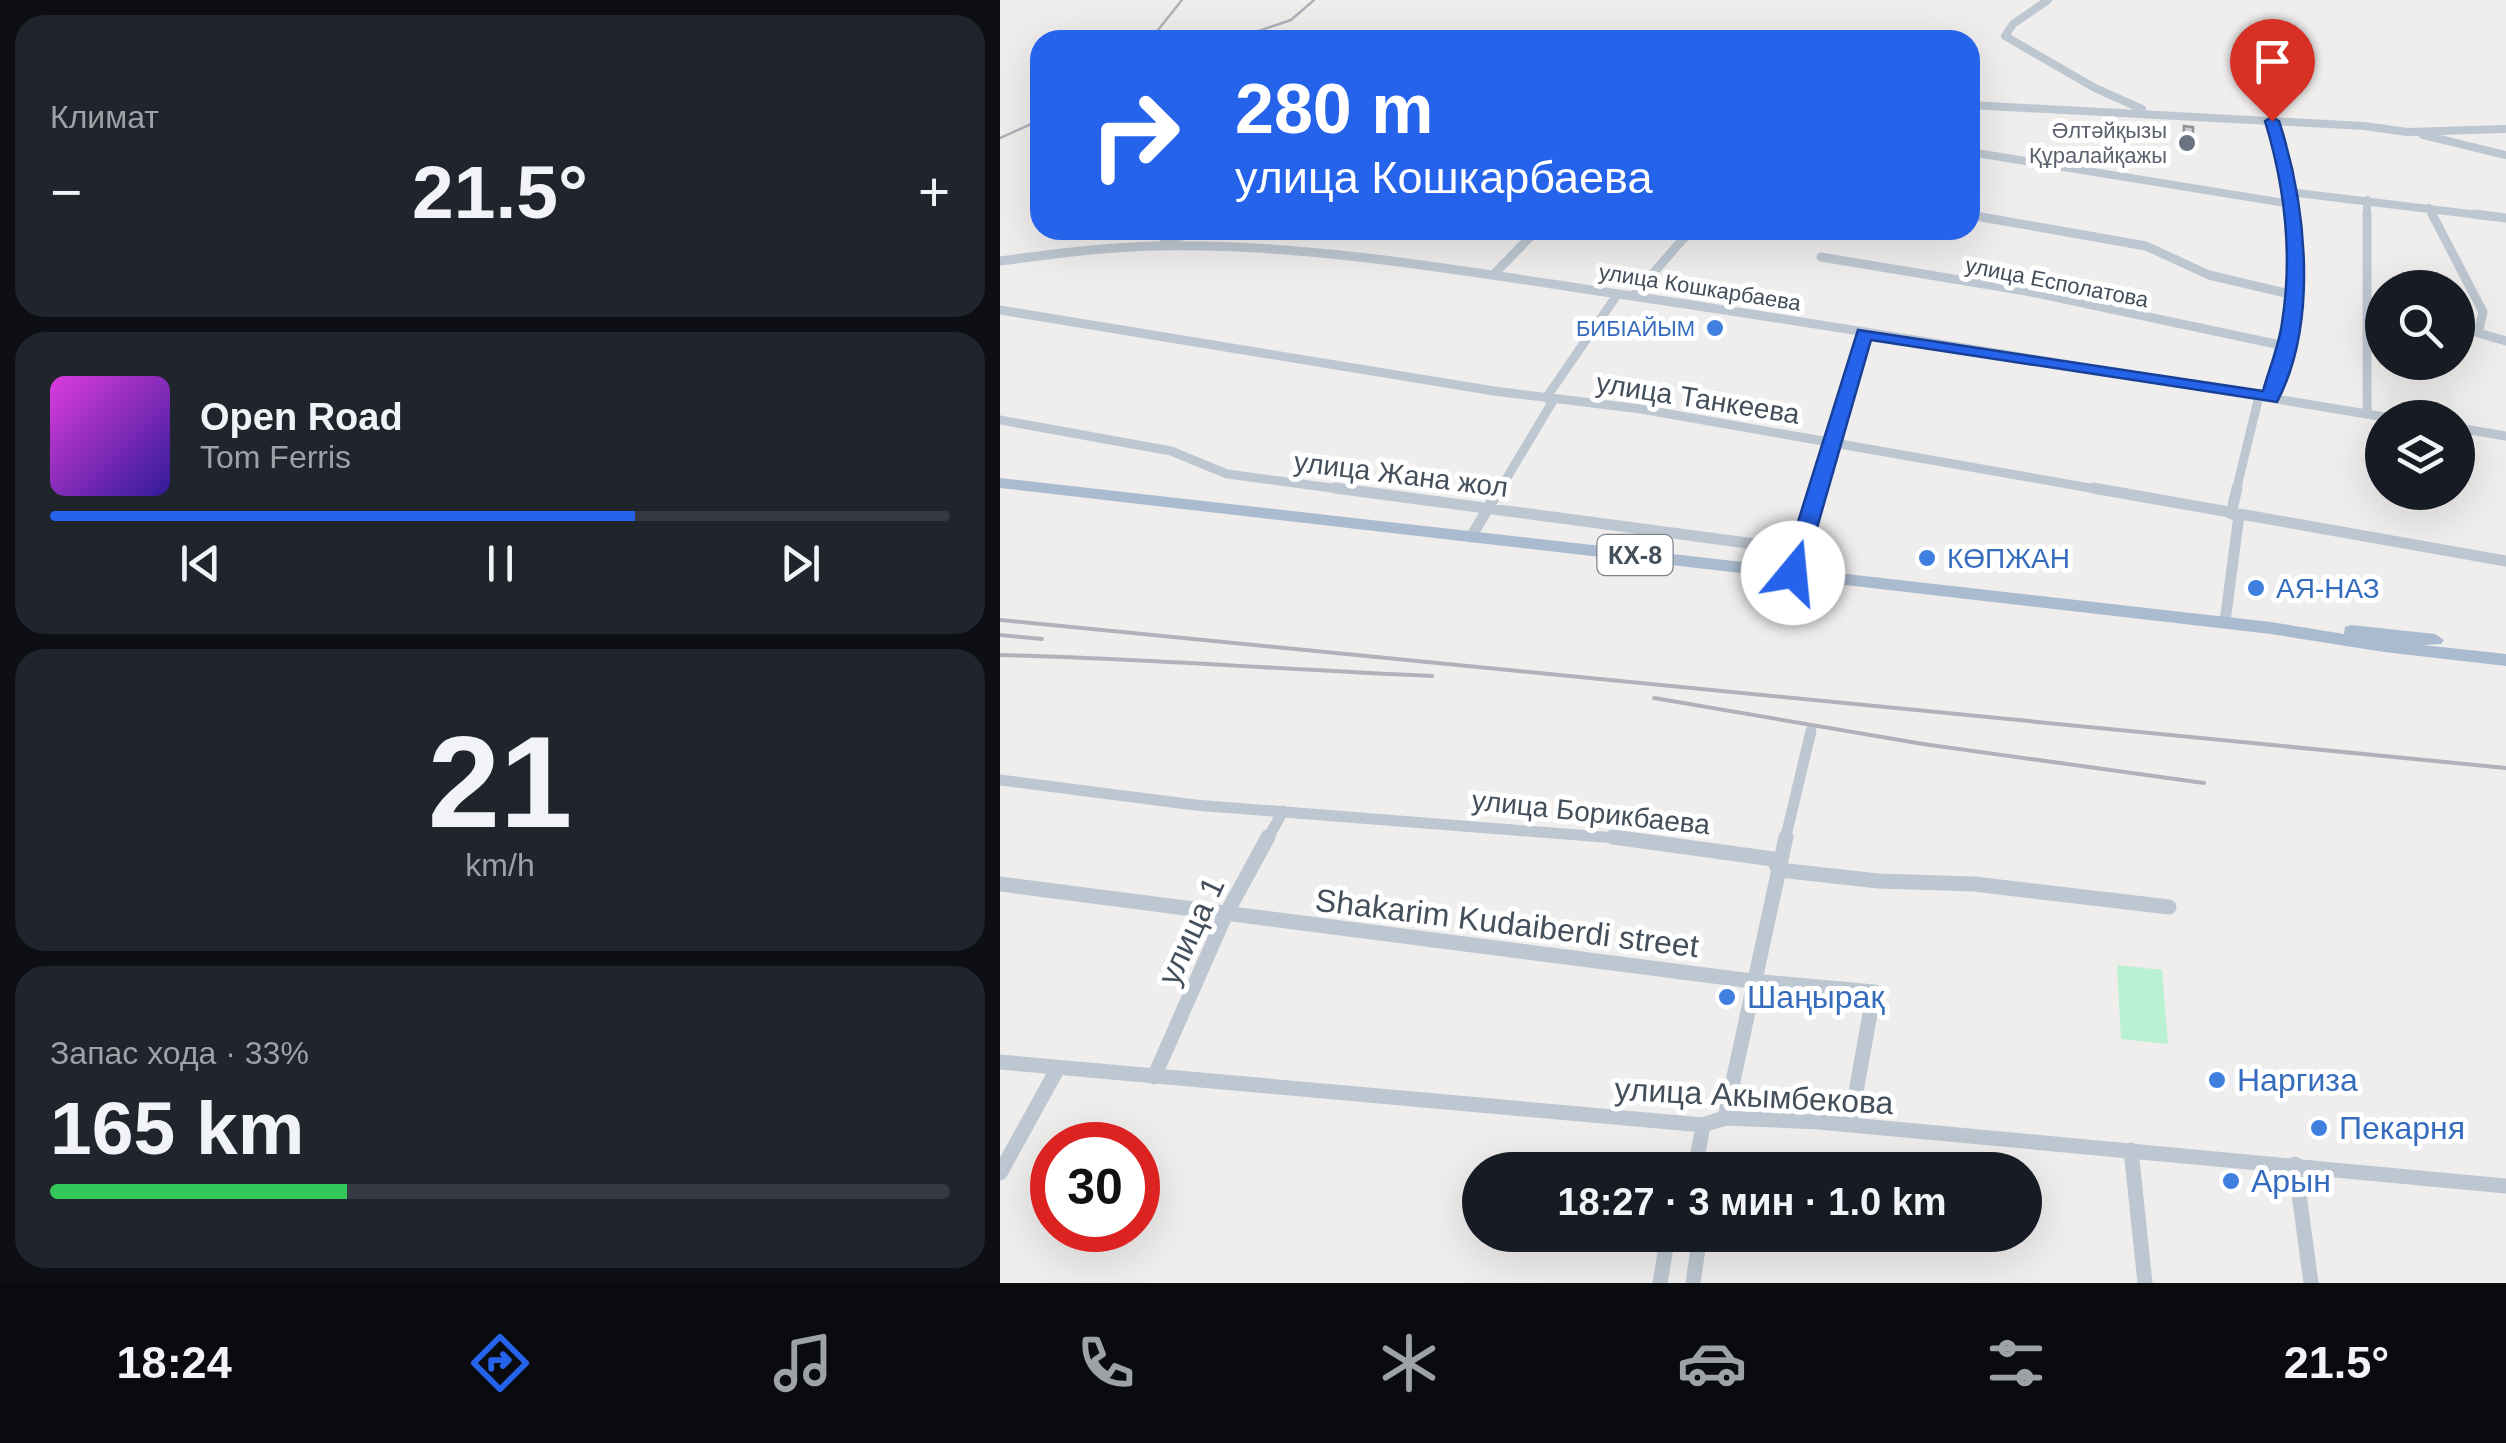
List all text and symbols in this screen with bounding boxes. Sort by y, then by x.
pin [2230,19,2315,122]
icon: arrive [2245,34,2300,89]
icon: right [1070,70,1200,200]
text: 280 m [1235,70,1433,148]
text: Климат [50,99,159,135]
place label: Әлтәйқызы Құралайқажы [2029,118,2167,168]
marker: Әлтәйқызы Құралайқажы [2176,132,2198,154]
text: 21.5° [412,150,588,234]
text: улица Кошкарбаева [1235,152,1653,203]
text: − [50,161,82,223]
text: + [918,161,950,223]
street label: улица Есполатова [1963,252,2151,313]
street label: улица Кошкарбаева [1597,259,1803,316]
map controls [2365,270,2475,510]
button: search [2365,270,2475,380]
place label: БИБІАЙЫМ [1576,316,1695,341]
marker: БИБІАЙЫМ [1704,317,1726,339]
street label: улица Танкеева [1594,367,1802,430]
text: Open Road [200,396,403,438]
button: layers [2365,400,2475,510]
text: Tom Ferris [200,439,351,475]
street label: улица Жана жол [1292,446,1510,503]
position arrow [1741,521,1845,625]
road number: КХ-8 [1598,535,1672,575]
icon: previous [173,536,228,591]
icon: pause [473,536,528,591]
icon: next [773,536,828,591]
place label: КӨПЖАН [1947,543,2070,574]
marker: КӨПЖАН [1916,547,1938,569]
place label: АЯ-НАЗ [2276,573,2380,604]
marker: АЯ-НАЗ [2245,577,2267,599]
text: 21 [428,709,572,855]
street label: улица Борикбаева [1470,785,1712,840]
text: km/h [465,847,535,883]
street label: улица 1 [1150,871,1232,991]
street label: Shakarim Kudaiberdi street [1313,882,1701,964]
place label: Шаңырақ [1747,979,1885,1015]
marker: Шаңырақ [1716,986,1738,1008]
text: Запас хода · 33% [50,1035,309,1071]
place label: Наргиза [2237,1062,2358,1098]
marker: Наргиза [2206,1069,2228,1091]
street label: улица Акымбекова [1614,1071,1895,1121]
text: 165 km [50,1086,304,1170]
place label: Пекарня [2339,1110,2465,1146]
marker: Пекарня [2308,1117,2330,1139]
speed limit sign: 30 [1030,1122,1160,1252]
place label: Арын [2251,1163,2331,1199]
marker: Арын [2220,1170,2242,1192]
text: 18:27 · 3 мин · 1.0 km [1557,1181,1947,1223]
icon: directions [465,1328,535,1398]
icon: music [768,1328,838,1398]
icon: phone [1071,1328,1141,1398]
icon: climate [1374,1328,1444,1398]
icon: car [1677,1328,1747,1398]
icon: filters [1981,1328,2051,1398]
text: 18:24 [117,1337,232,1388]
text: 21.5° [2284,1337,2389,1388]

